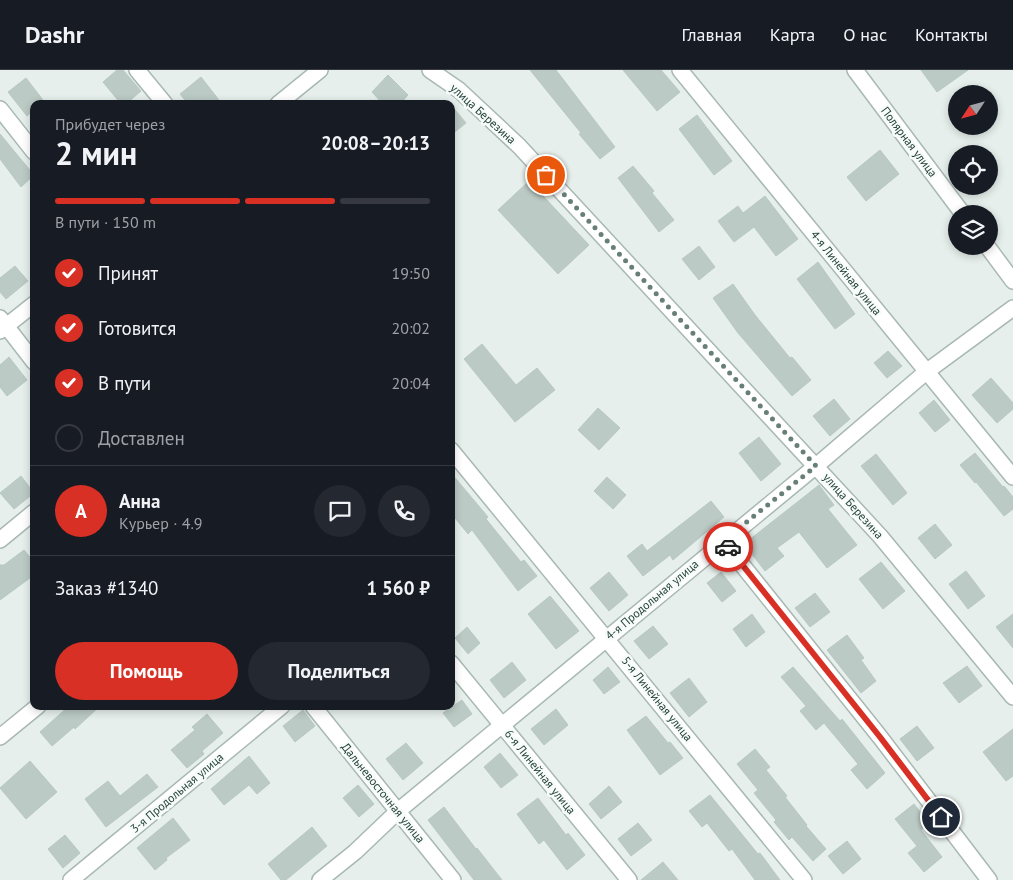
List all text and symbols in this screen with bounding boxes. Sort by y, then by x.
text: Dashr [25,19,84,50]
text: Главная [681,23,742,46]
text: Карта [770,23,815,46]
text: О нас [843,23,887,46]
text: Контакты [915,23,988,46]
street label: улица Березина [447,80,519,147]
north arrow [948,85,998,135]
map controls [948,85,998,255]
street label: Полярная улица [878,103,941,180]
text: Прибудет через [55,114,165,134]
text: 20:08–20:13 [321,131,430,155]
text: 2 мин [55,132,137,174]
button: locate [948,145,998,195]
pin [525,154,567,196]
icon: bag [532,161,560,189]
button: layers [948,205,998,255]
text: В пути · 150 m [55,212,156,232]
street label: 4-я Линейная улица [808,227,885,318]
icon: check [55,259,83,287]
text: Принят [98,261,158,285]
text: 19:50 [392,263,430,283]
icon: check [55,314,83,342]
text: Готовится [98,316,176,340]
text: 20:02 [392,318,430,338]
icon: check [55,369,83,397]
text: В пути [98,371,151,395]
text: 20:04 [392,373,430,393]
text: Доставлен [98,426,185,450]
street label: улица Березина [820,470,887,542]
button: chat [314,485,366,537]
button: phone [378,485,430,537]
text: Анна [119,489,160,513]
text: А [75,499,87,523]
text: Курьер · 4.9 [119,513,203,533]
courier [703,522,753,572]
icon: car [714,533,742,561]
street label: 4-я Продольная улица [602,556,701,643]
text: Заказ #1340 [55,576,158,600]
text: 1 560 ₽ [367,576,430,600]
button: Помощь [55,642,238,700]
button: Поделиться [248,642,430,700]
street label: 5-я Линейная улица [619,653,696,744]
street label: 6-я Линейная улица [502,726,579,817]
street label: Дальневосточная улица [338,740,428,846]
street label: 3-я Продольная улица [127,749,226,836]
pin [920,796,962,838]
icon: home [927,803,955,831]

